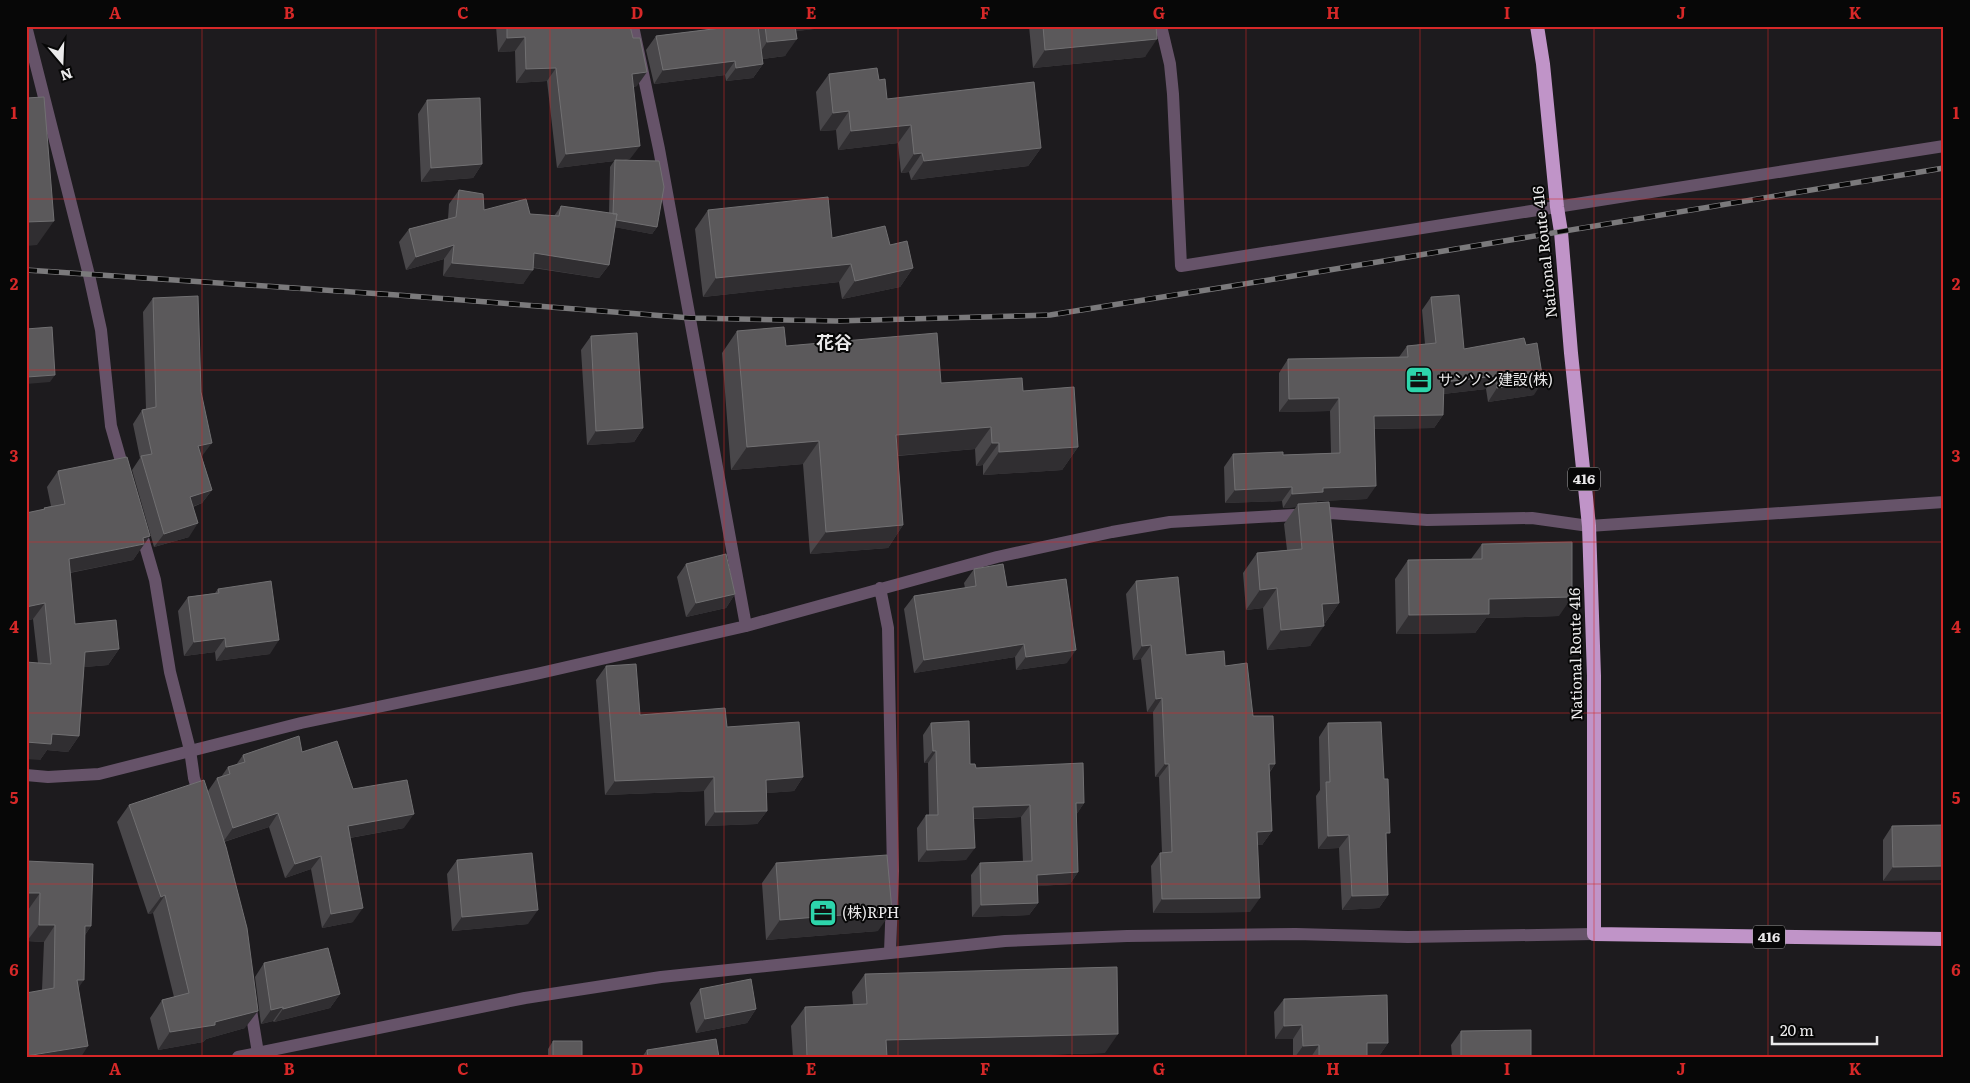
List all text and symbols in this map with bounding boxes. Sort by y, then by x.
text: A [109,0,121,24]
text: B [283,0,295,24]
text: C [457,0,469,24]
text: D [631,0,643,24]
text: E [806,0,817,24]
text: F [980,0,990,24]
text: G [1153,0,1165,24]
text: H [1326,0,1340,24]
text: I [1504,0,1510,24]
text: J [1676,0,1686,24]
text: K [1849,0,1862,24]
north arrow [38,38,88,88]
text: N [58,64,75,87]
text: 1 [11,100,18,124]
text: 1 [1953,100,1960,124]
street label: National Route 416 [1525,185,1562,319]
text: 2 [10,271,19,295]
text: 2 [1952,271,1961,295]
district label: 花谷 [816,328,852,355]
office icon: サンソン建設(株) [1404,365,1434,395]
place label: サンソン建設(株) [1438,367,1553,390]
text: 3 [10,443,19,467]
text: 3 [1952,443,1961,467]
road number: 416 [1568,468,1600,490]
street label: National Route 416 [1562,588,1587,720]
text: 4 [9,614,19,638]
text: 4 [1951,614,1961,638]
text: 5 [10,785,19,809]
text: 5 [1952,785,1961,809]
office icon: (株)RPH [808,898,838,928]
place label: (株)RPH [842,900,899,923]
road number: 416 [1753,926,1785,949]
text: 6 [9,957,19,981]
text: 6 [1951,957,1961,981]
scale bar [1772,1013,1878,1045]
text: 20 m [1780,1018,1814,1041]
text: A [109,1056,121,1080]
text: B [283,1056,295,1080]
text: C [457,1056,469,1080]
text: D [631,1056,643,1080]
text: E [806,1056,817,1080]
text: F [980,1056,990,1080]
text: G [1153,1056,1165,1080]
text: H [1326,1056,1340,1080]
text: I [1504,1056,1510,1080]
text: J [1676,1056,1686,1080]
text: K [1849,1056,1862,1080]

